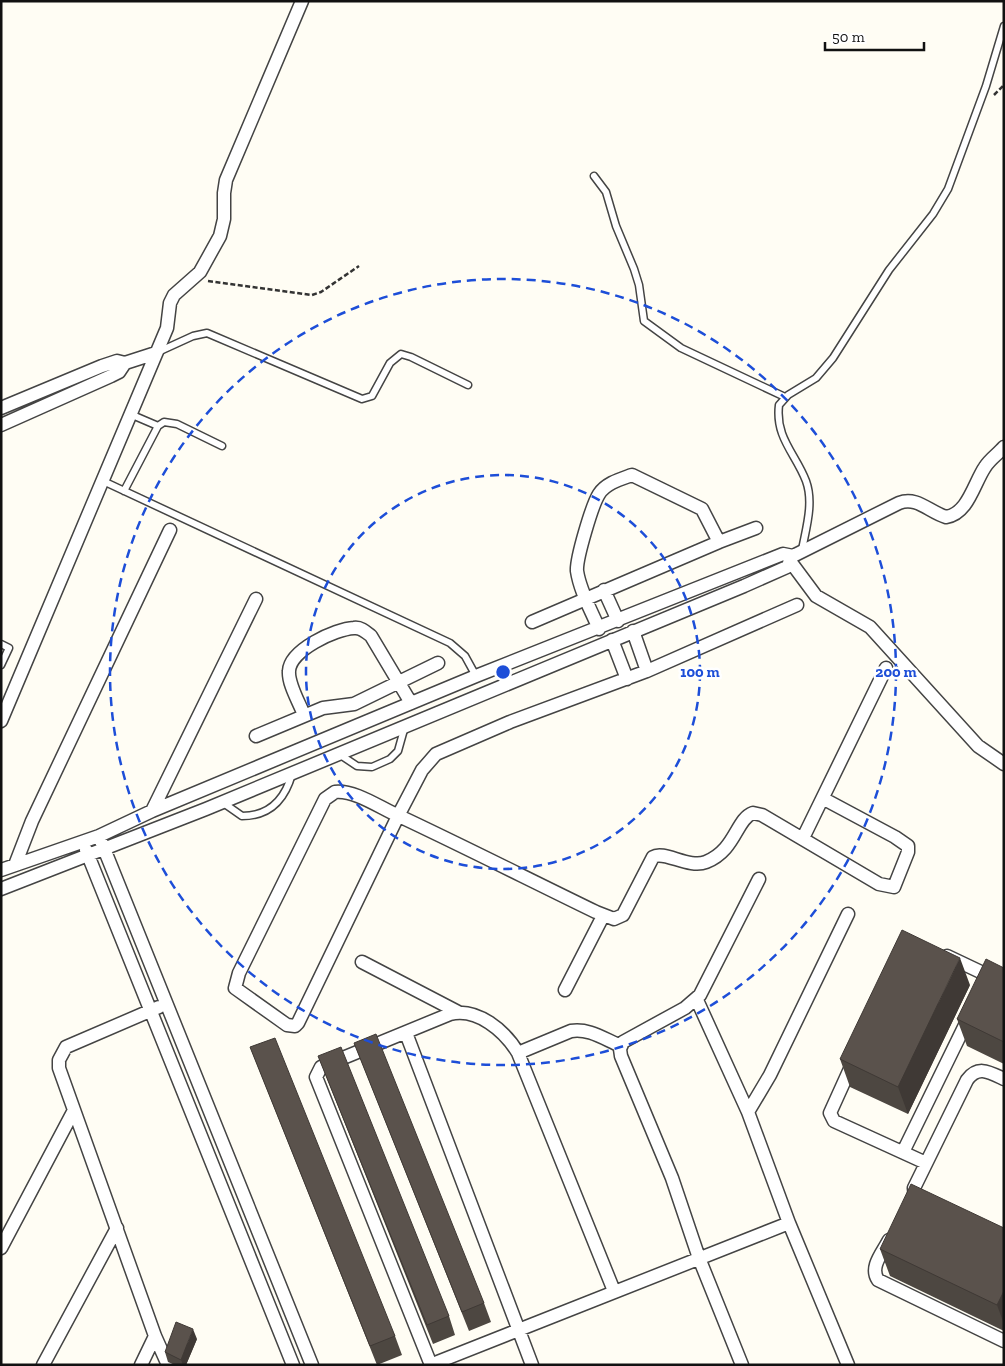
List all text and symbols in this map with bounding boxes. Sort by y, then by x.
scale bar [825,20,924,52]
text: 50 m [832,28,865,46]
centre of rings [494,663,512,681]
text: 100 m [680,663,720,681]
text: 200 m [875,663,917,681]

